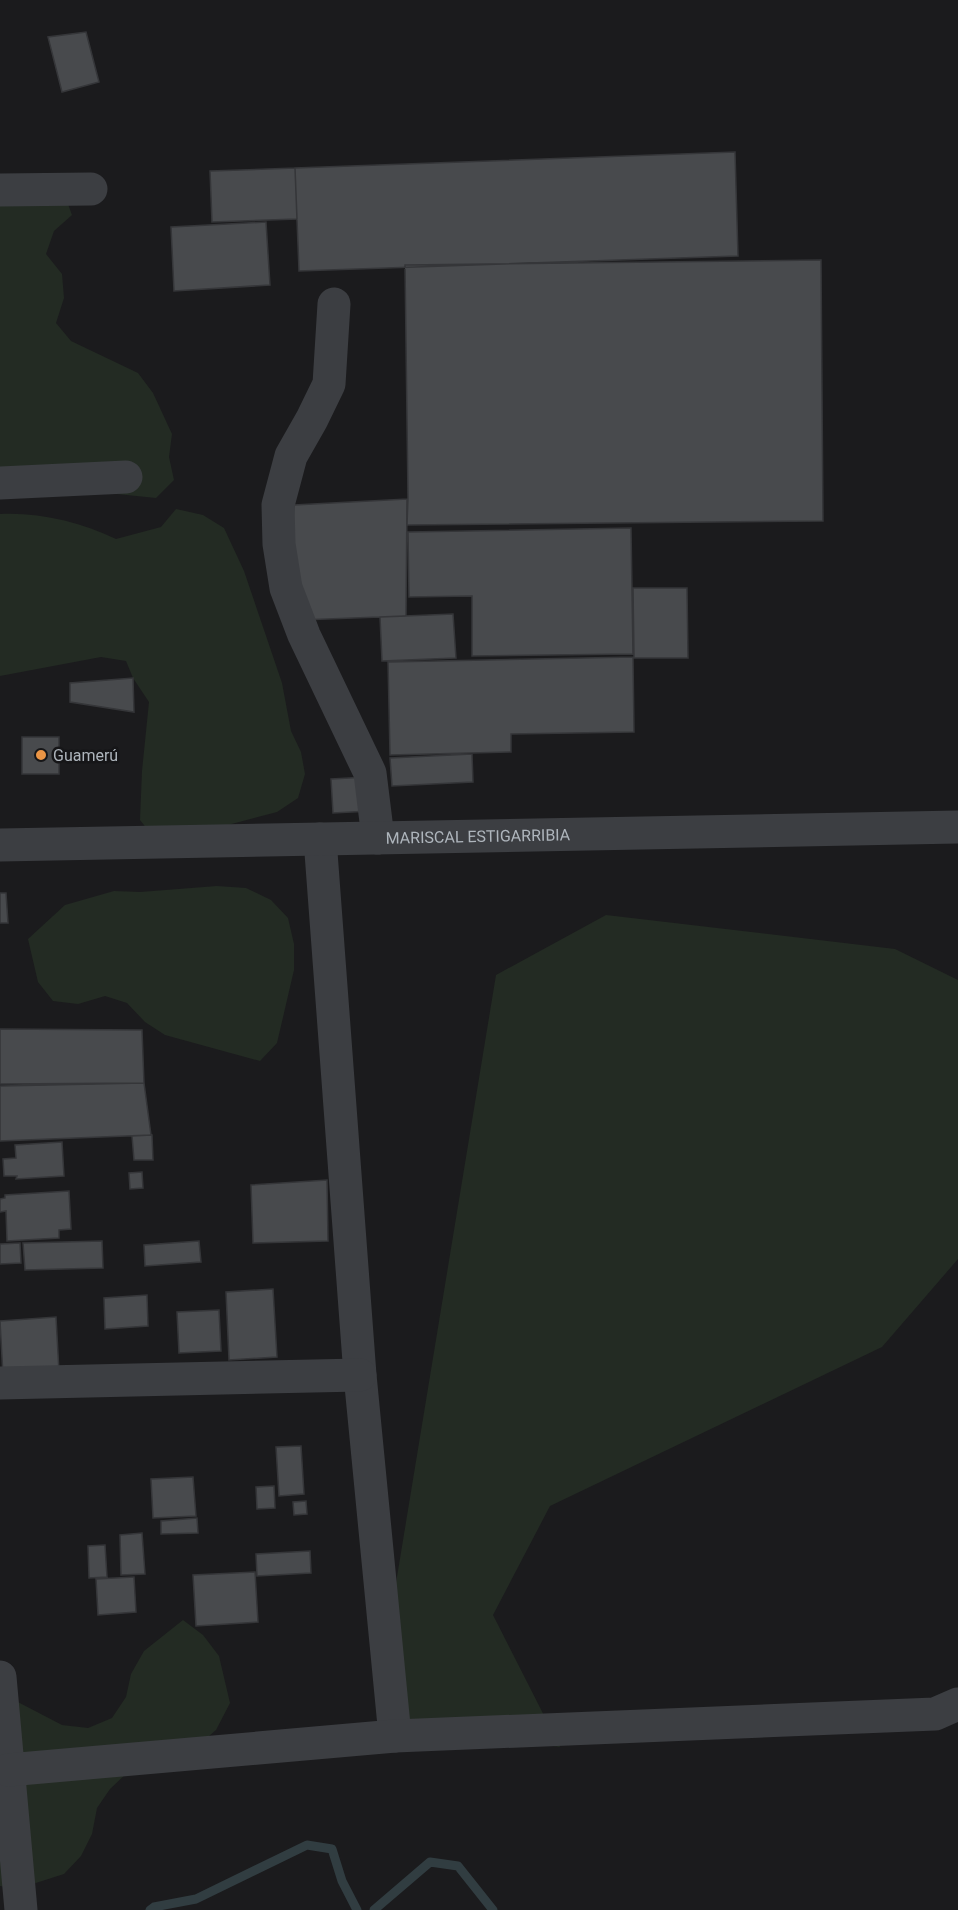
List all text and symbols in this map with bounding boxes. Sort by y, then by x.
place label: Guamerú [53,746,118,765]
marker: Guamerú [34,748,48,762]
street label: MARISCAL ESTIGARRIBIA [385,825,571,848]

